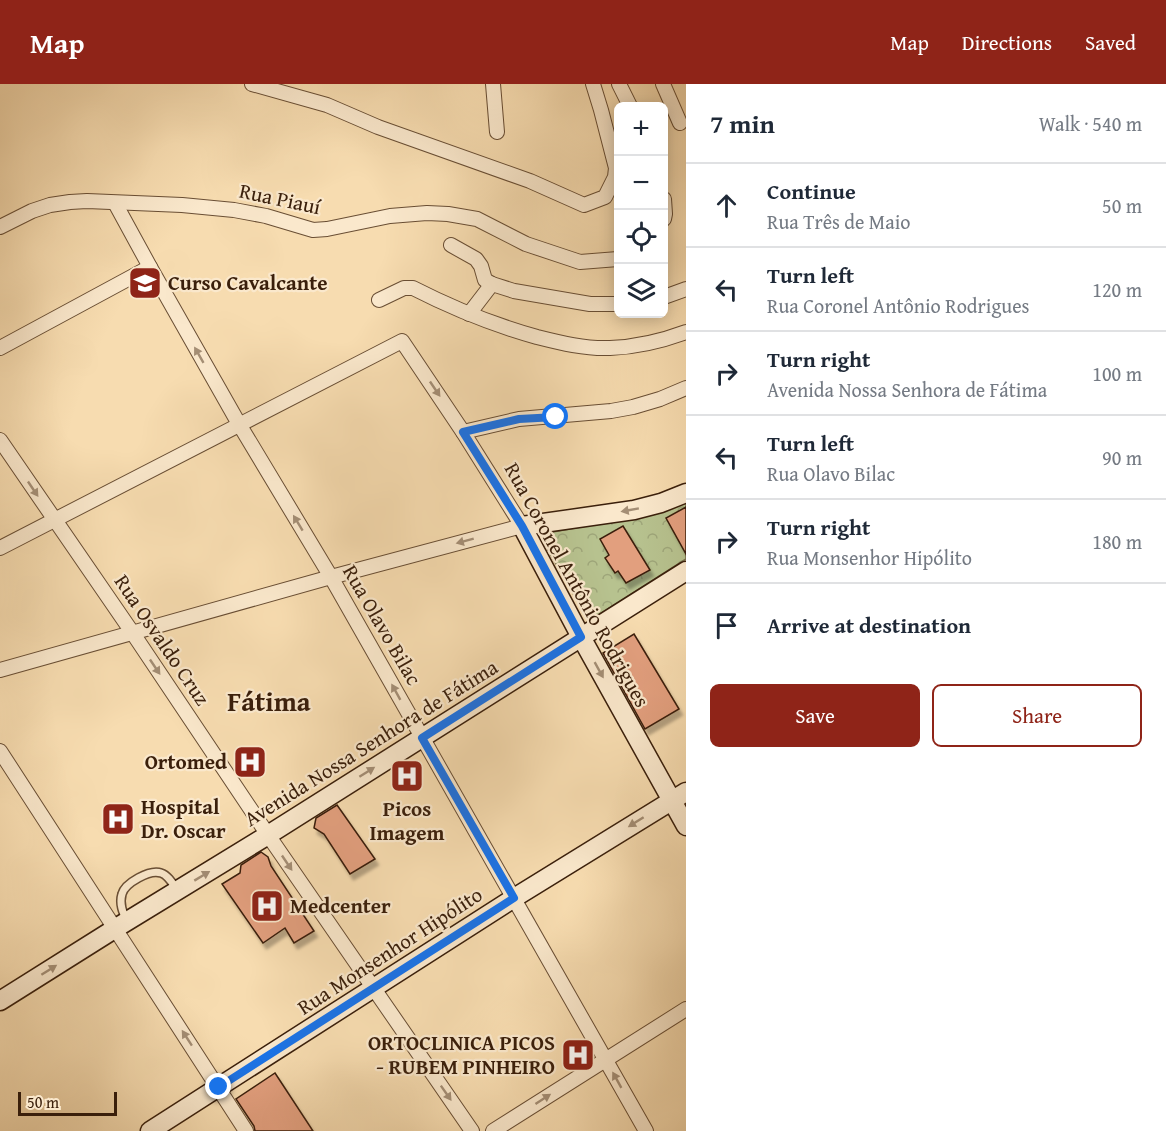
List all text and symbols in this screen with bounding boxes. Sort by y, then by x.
text: Map [30,22,84,63]
text: Map [890,27,929,58]
text: Directions [962,27,1052,58]
text: Saved [1085,27,1136,58]
map controls [614,102,668,318]
button: + [614,102,668,156]
text: 7 min [710,104,775,143]
text: Walk · 540 m [1039,109,1142,138]
button: − [614,156,668,210]
street label: Rua Piauí [237,175,325,222]
text: Continue [767,175,856,207]
icon: ahead [710,189,743,222]
text: 50 m [1102,191,1142,220]
text: Rua Três de Maio [767,207,911,236]
button: locate [614,210,668,264]
text: Turn left [767,259,854,291]
button: layers [614,264,668,318]
school or university icon: Curso Cavalcante [127,265,163,301]
place label: Curso Cavalcante [168,267,327,298]
icon: left [710,273,743,306]
text: 120 m [1092,275,1142,304]
text: Rua Coronel Antônio Rodrigues [767,291,1029,320]
text: Turn right [767,343,870,375]
one-way arrow [195,346,205,363]
icon: right [710,357,743,390]
text: 100 m [1092,359,1142,388]
text: Avenida Nossa Senhora de Fátima [767,375,1047,404]
one-way arrow [429,381,441,397]
route start [542,403,568,429]
text: Turn left [767,427,854,459]
icon: left [710,441,743,474]
text: 90 m [1102,443,1142,472]
street label: Rua Coronel Antônio Rodrigues [497,457,658,713]
text: Rua Olavo Bilac [767,459,895,488]
one-way arrow [27,481,38,497]
one-way arrow [620,506,639,515]
text: Turn right [767,511,870,543]
one-way arrow [293,515,304,531]
icon: right [710,525,743,558]
text: 180 m [1092,527,1142,556]
one-way arrow [456,537,474,546]
text: Rua Monsenhor Hipólito [767,543,972,572]
street label: Rua Olavo Bilac [335,559,430,691]
street label: Rua Osvaldo Cruz [107,568,218,711]
icon: arrive [710,609,743,642]
text: Arrive at destination [767,609,971,641]
street label: Avenida Nossa Senhora de Fátima [238,651,504,834]
one-way arrow [149,659,160,675]
one-way arrow [594,661,604,678]
district label: Fátima [227,681,311,721]
one-way arrow [391,683,401,700]
button: Save [710,684,920,747]
button: Share [932,684,1142,747]
hospital icon: Ortomed [232,744,268,780]
place label: Ortomed [145,746,227,777]
hospital icon: Picos Imagem [389,758,425,794]
one-way arrow [359,767,375,778]
place label: Hospital Dr. Oscar [141,791,226,846]
place label: Picos Imagem [369,793,445,848]
hospital icon: Hospital Dr. Oscar [100,801,136,837]
one-way arrow [628,817,644,828]
one-way arrow [281,855,293,871]
one-way arrow [194,870,210,881]
street label: Rua Monsenhor Hipólito [291,879,488,1022]
hospital icon: Medcenter [249,888,285,924]
place label: Medcenter [290,890,391,921]
one-way arrow [41,964,58,975]
place label: ORTOCLINICA PICOS - RUBEM PINHEIRO [368,1027,555,1082]
one-way arrow [182,1030,193,1046]
hospital icon: ORTOCLINICA PICOS - RUBEM PINHEIRO [560,1037,596,1073]
one-way arrow [612,1071,622,1088]
route end [205,1073,231,1099]
one-way arrow [440,1085,452,1101]
scale bar [18,1089,117,1116]
text: 50 m [27,1090,59,1114]
one-way arrow [534,1094,551,1105]

